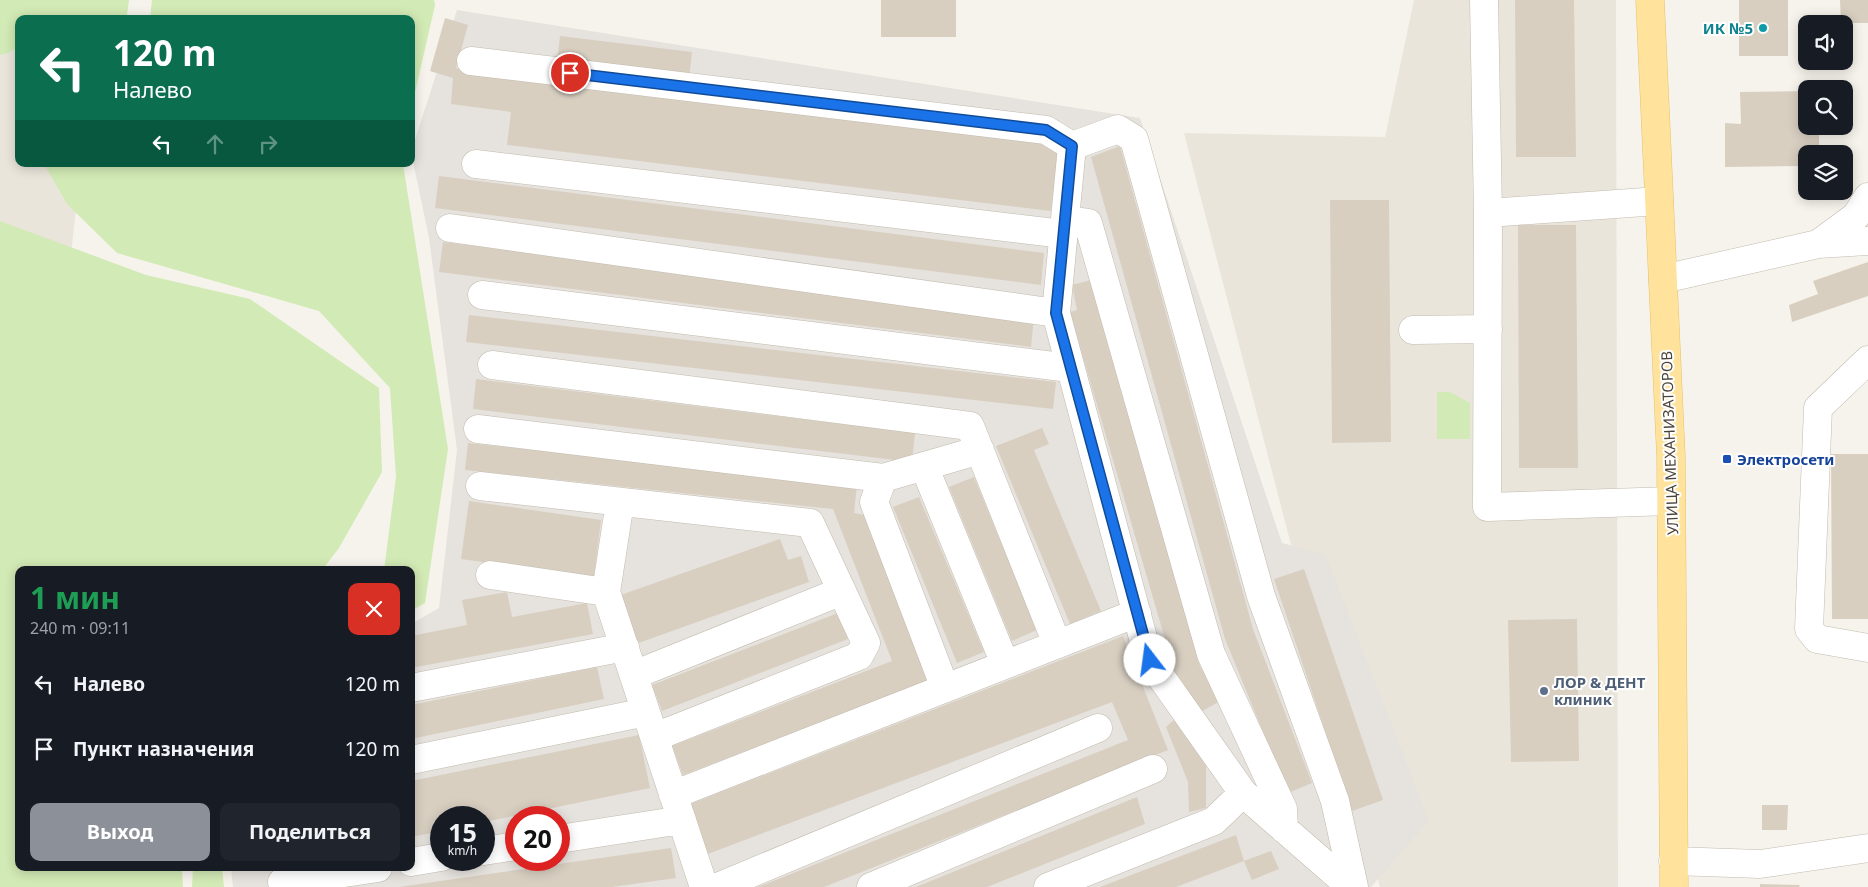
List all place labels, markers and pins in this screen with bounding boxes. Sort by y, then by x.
place label: ИК №5 [1703,18,1753,38]
marker: ИК №5 [1757,22,1769,34]
pin [549,52,591,94]
place label: Электросети [1737,449,1834,469]
marker: Электросети [1721,453,1733,465]
place label: ЛОР & ДЕНТ клиник [1554,672,1646,709]
marker: ЛОР & ДЕНТ клиник [1538,685,1550,697]

